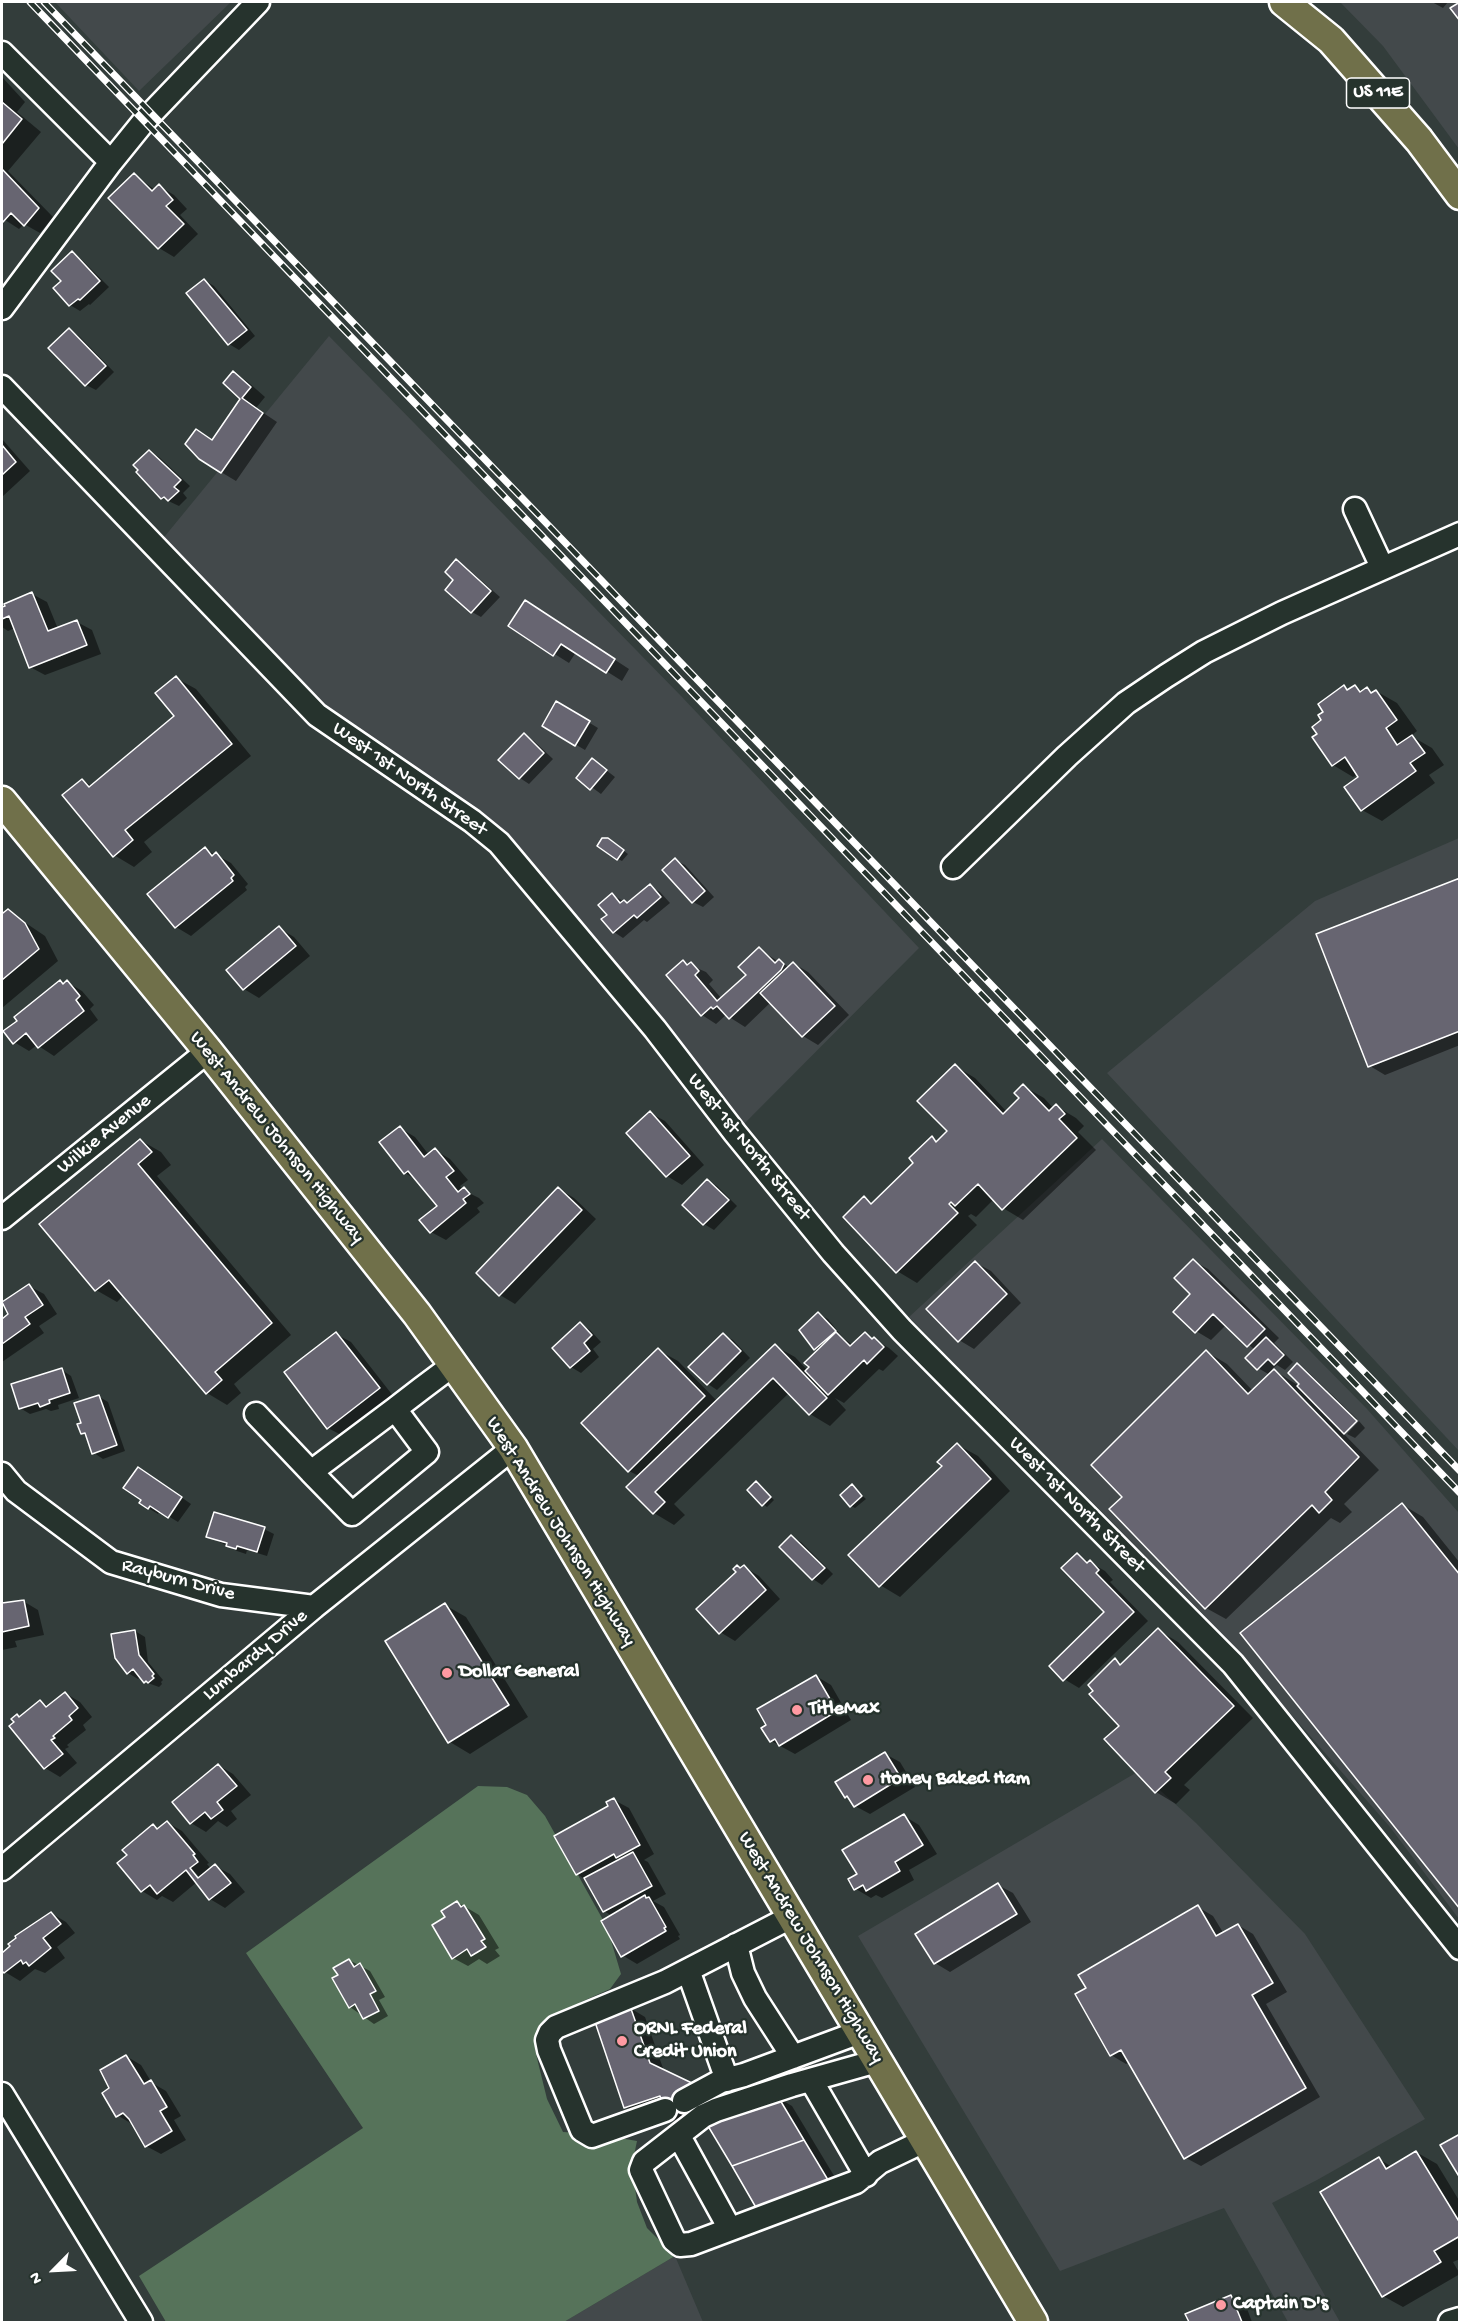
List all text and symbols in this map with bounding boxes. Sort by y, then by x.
road number: US 11E [1346,78,1410,108]
street label: West 1st North Street [327,718,491,842]
street label: West Andrew Johnson Highway [183,1027,369,1249]
street label: West 1st North Street [681,1069,815,1227]
street label: Wilkie Avenue [53,1090,157,1180]
street label: West Andrew Johnson Highway [479,1413,641,1651]
street label: West 1st North Street [1003,1433,1149,1579]
street label: Rayburn Drive [119,1554,237,1608]
street label: Lumbardy Drive [199,1605,313,1707]
place label: Dollar General [459,1661,579,1685]
marker: Dollar General [440,1666,454,1680]
place label: TitleMax [809,1698,879,1722]
marker: TitleMax [790,1703,804,1717]
place label: Honey Baked Ham [880,1768,1030,1792]
marker: Honey Baked Ham [861,1773,875,1787]
street label: West Andrew Johnson Highway [731,1828,889,2068]
place label: ORNL Federal Credit Union [634,2018,747,2065]
marker: ORNL Federal Credit Union [615,2034,629,2048]
north arrow [24,2240,84,2300]
text: N [26,2269,48,2286]
place label: Captain D's [1233,2293,1328,2317]
marker: Captain D's [1214,2298,1228,2312]

